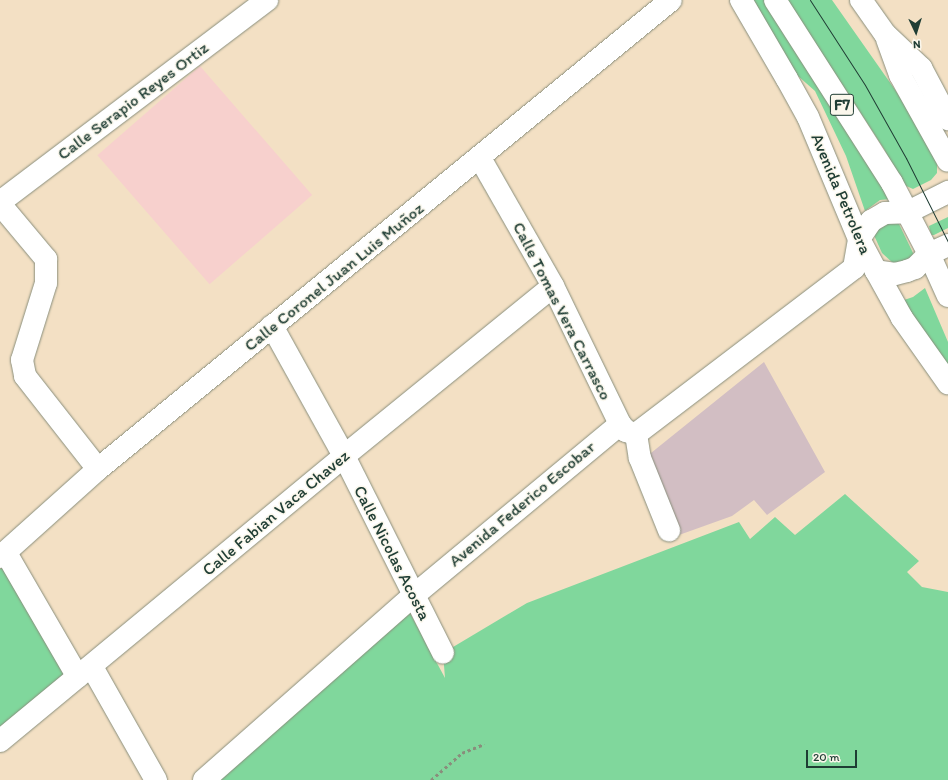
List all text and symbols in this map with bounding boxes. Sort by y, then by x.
north arrow [896,12,936,52]
street label: Calle Serapio Reyes Ortiz [54,38,212,164]
text: N [913,38,921,51]
road number: F7 [829,91,855,119]
street label: Avenida Petrolera [806,131,876,257]
street label: Calle Coronel Juan Luis Muñoz [241,199,427,355]
street label: Calle Tomas Vera Carrasco [509,220,615,402]
street label: Avenida Federico Escobar [445,437,599,571]
street label: Calle Fabian Vaca Chavez [199,446,353,580]
street label: Calle Nicolas Acosta [349,482,435,624]
scale bar [808,742,859,768]
text: 20 m [813,750,840,764]

